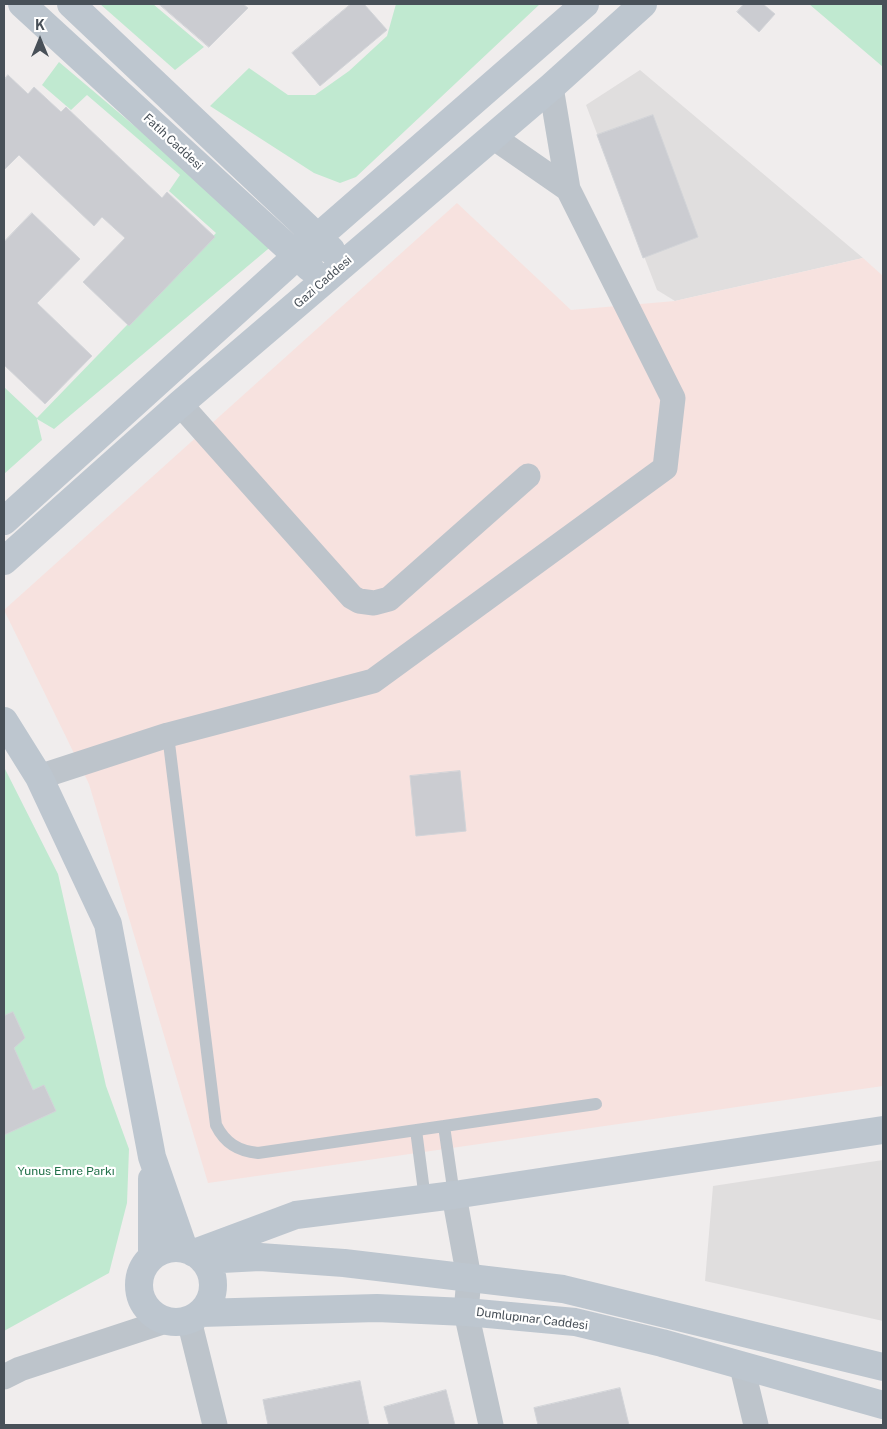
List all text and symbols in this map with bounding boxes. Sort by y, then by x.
north arrow [15,15,65,65]
text: K [35,17,45,33]
street label: Fatih Caddesi [140,111,206,173]
street label: Gazi Caddesi [291,253,355,311]
park label: Yunus Emre Parkı [17,1164,115,1178]
street label: Dumlupınar Caddesi [475,1305,589,1333]

